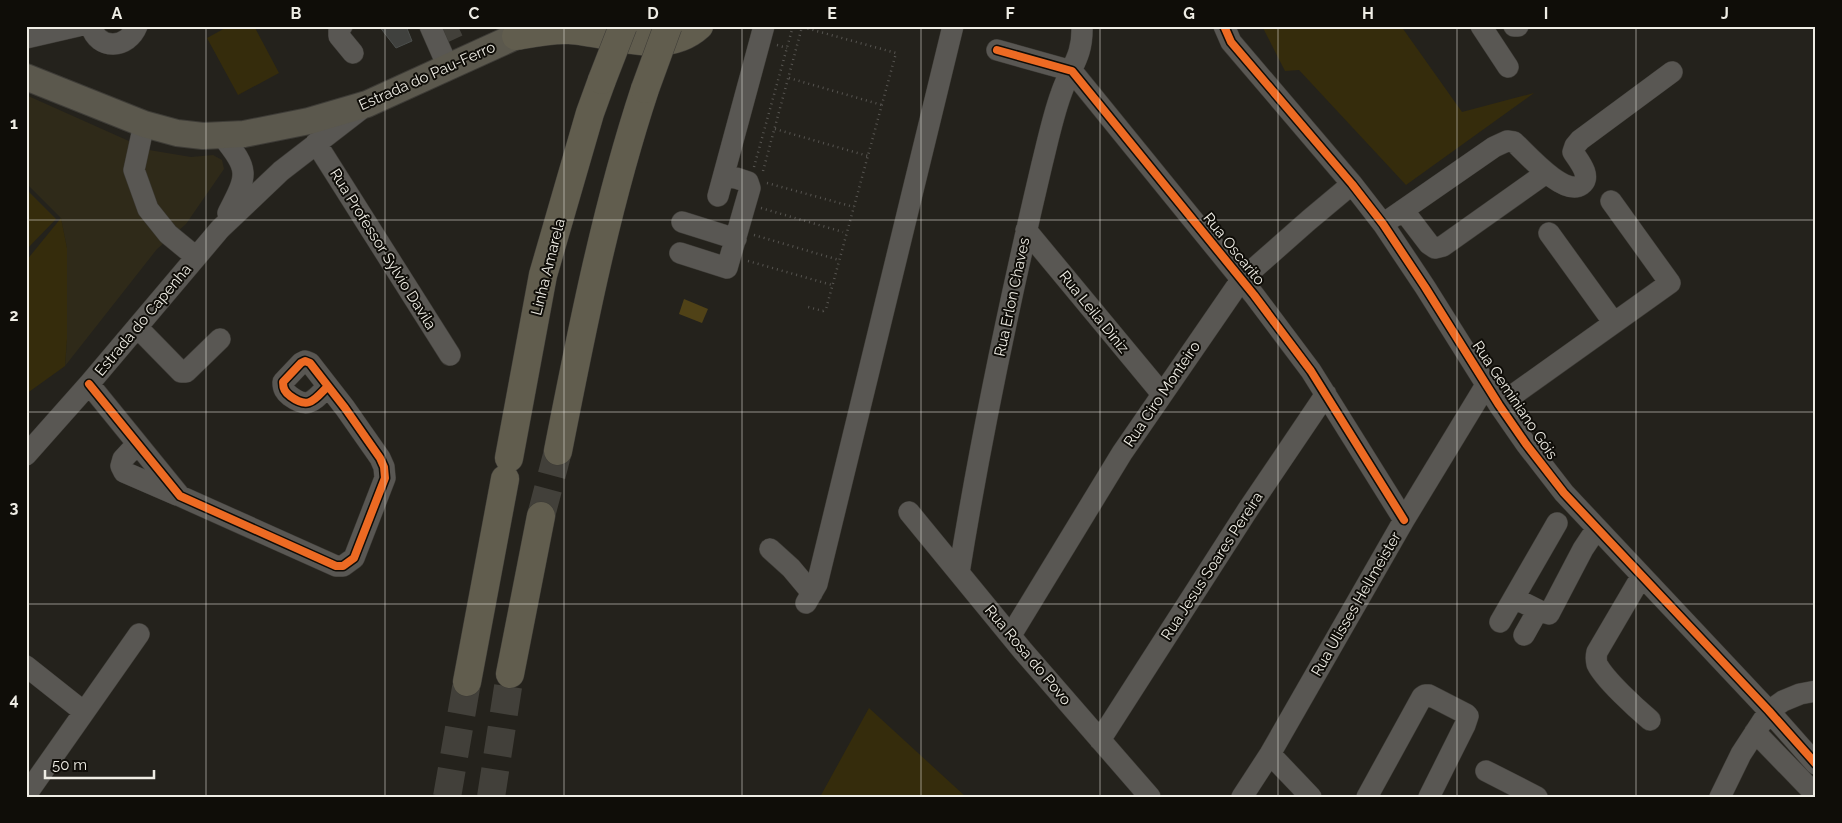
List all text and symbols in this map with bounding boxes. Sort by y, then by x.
text: A [112,4,123,23]
text: B [291,4,302,23]
text: C [469,4,480,23]
text: D [647,4,659,23]
text: E [827,4,837,23]
text: F [1005,4,1015,23]
text: G [1183,4,1195,23]
text: H [1362,4,1374,23]
text: I [1544,4,1548,23]
text: J [1721,4,1729,23]
street label: Estrada do Pau-Ferro [356,38,498,114]
text: 1 [10,114,18,133]
street label: Rua Professor Sylvio Davila [326,165,440,333]
street label: Rua Oscarito [1199,209,1269,289]
street label: Linha Amarela [527,217,569,317]
street label: Rua Erlon Chaves [991,236,1033,358]
street label: Estrada do Capenha [91,260,195,380]
street label: Rua Leila Diniz [1055,267,1133,357]
text: 2 [9,306,19,325]
street label: Rua Geminiano Góis [1469,337,1561,463]
street label: Rua Ciro Monteiro [1120,338,1204,450]
street label: Rua Jesus Soares Pereira [1157,489,1267,643]
text: 3 [10,498,19,517]
street label: Rua Ulisses Hellmeister [1307,528,1405,679]
street label: Rua Rosa do Povo [981,601,1075,709]
text: 4 [9,690,19,709]
scale bar [45,748,154,780]
text: 50 m [52,756,87,774]

